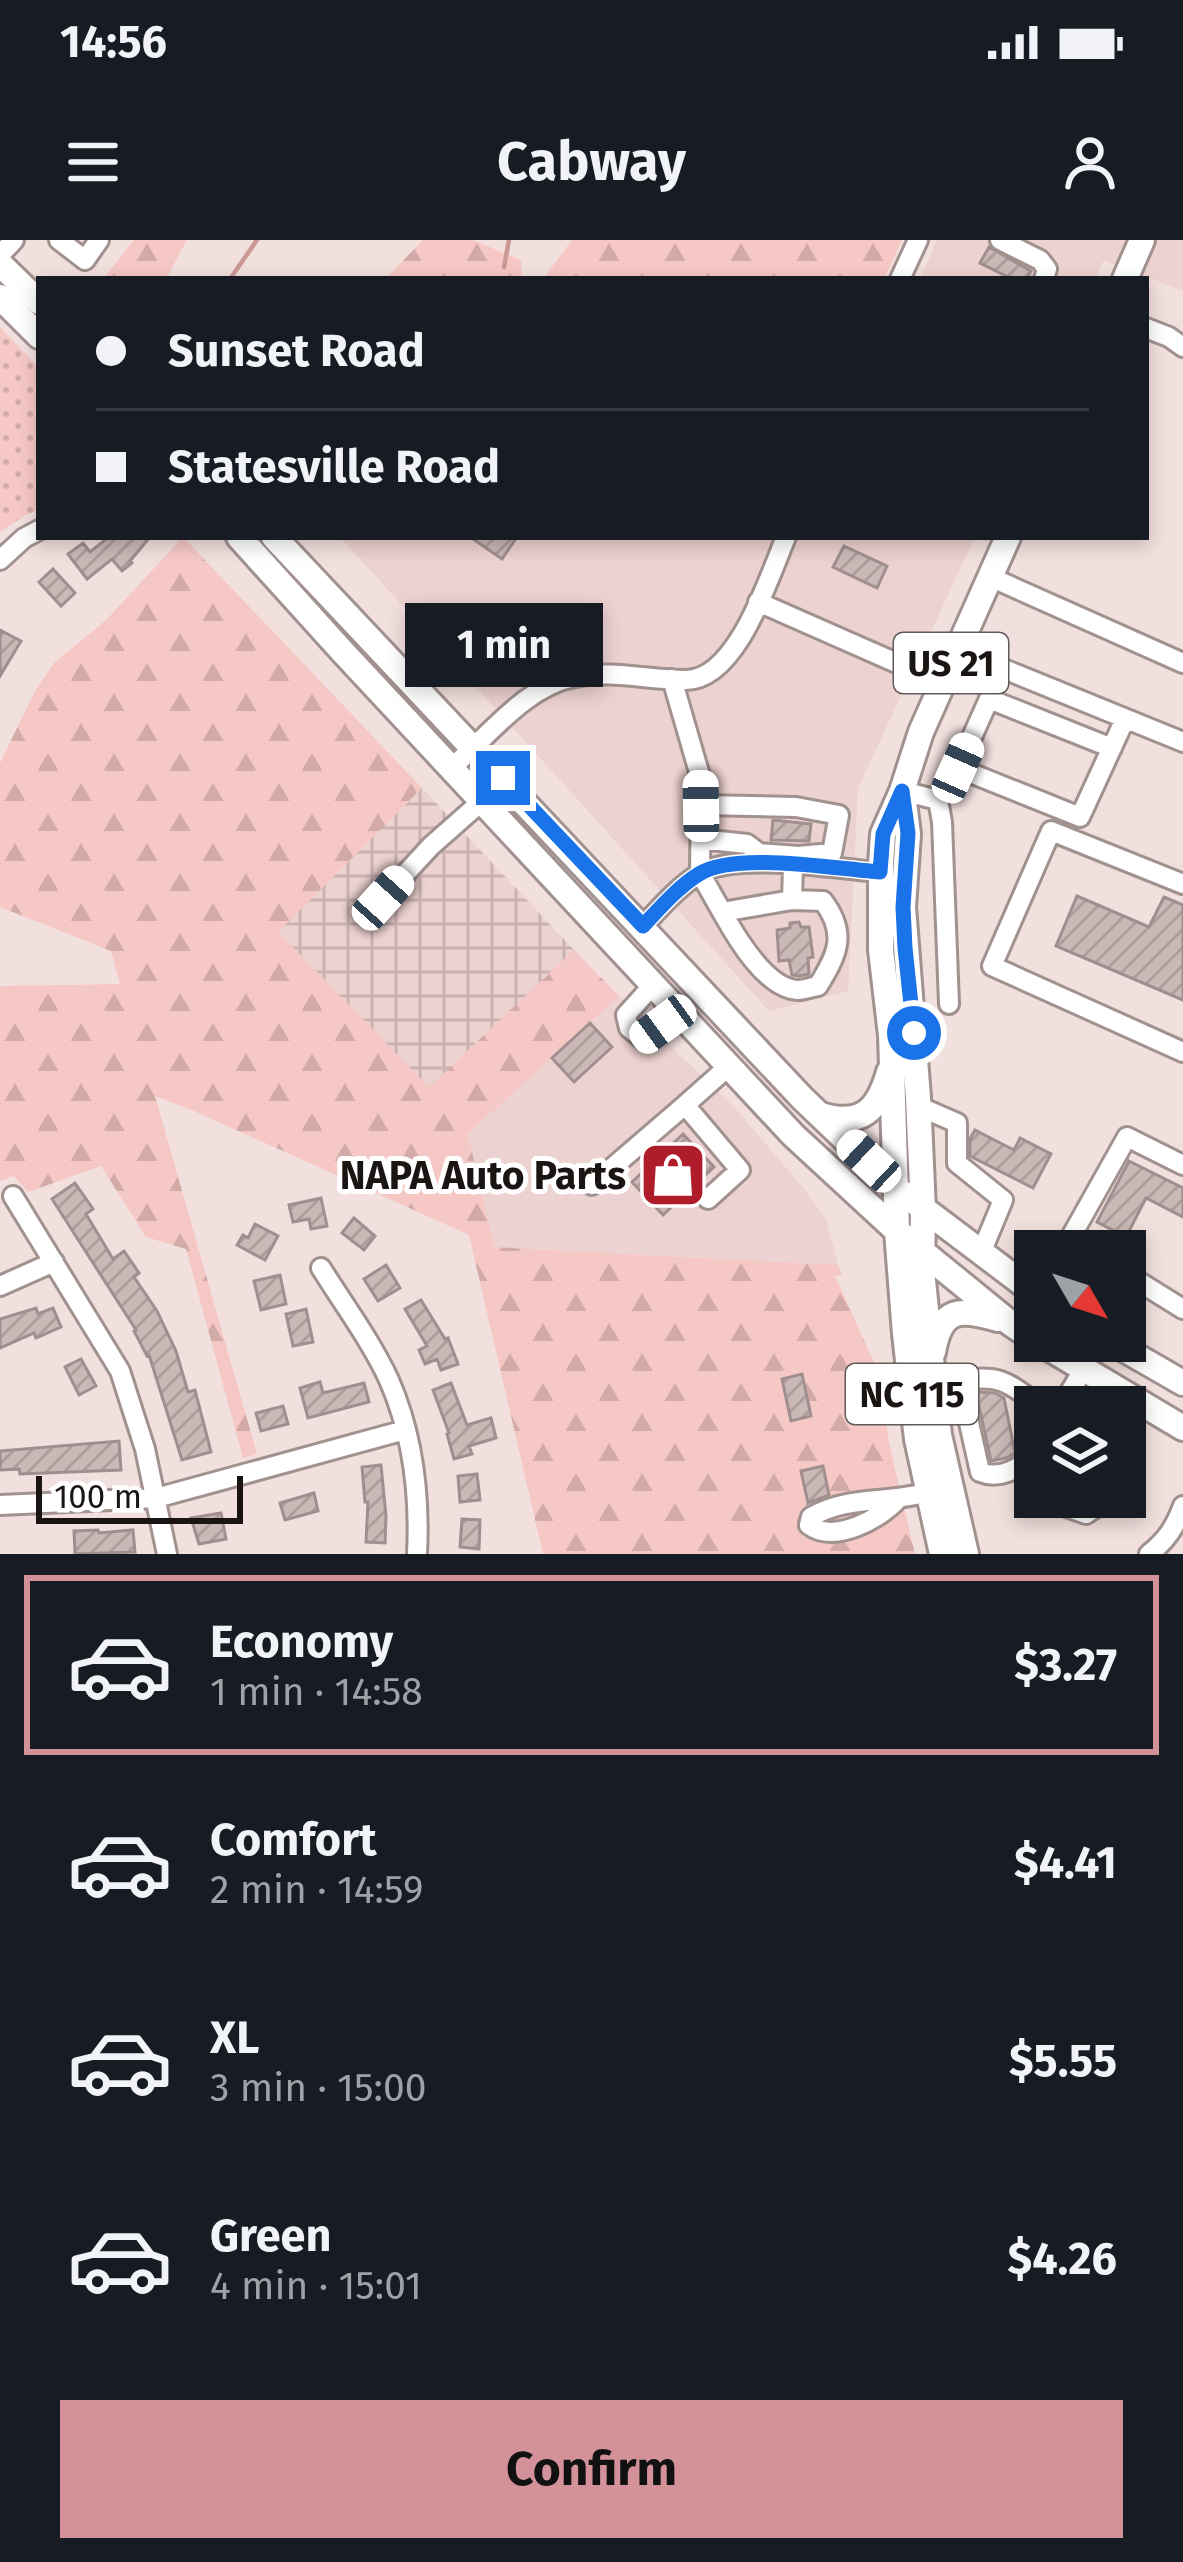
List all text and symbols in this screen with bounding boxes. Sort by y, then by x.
text: 14:56 [60,15,167,69]
icon: menu [60,129,126,195]
icon: person [1057,129,1123,195]
text: Cabway [497,130,686,194]
text: Sunset Road [168,324,425,378]
text: Statesville Road [168,440,500,494]
callout: 1 min [404,604,602,688]
text: 1 min [457,622,551,668]
road number: US 21 [894,633,1008,693]
car [927,728,989,808]
route end [476,751,530,805]
car [682,770,720,842]
car [346,859,420,937]
car [623,988,703,1060]
route start [887,1006,941,1060]
car [830,1123,908,1199]
shop icon: NAPA Auto Parts [638,1140,708,1210]
place label: NAPA Auto Parts [340,1153,626,1199]
north arrow [1014,1230,1146,1362]
map controls [1014,1230,1146,1518]
road number: NC 115 [846,1364,978,1424]
button: layers [1014,1386,1146,1518]
scale bar [36,1470,243,1523]
text: 100 m [54,1477,142,1517]
icon: car [66,1611,174,1719]
text: Economy [210,1615,393,1669]
text: $3.27 [1014,1638,1117,1692]
text: 1 min · 14:58 [210,1669,423,1715]
icon: car [66,1809,174,1917]
text: Comfort [210,1813,377,1867]
text: $4.41 [1014,1836,1117,1890]
text: 2 min · 14:59 [210,1867,424,1913]
icon: car [66,2007,174,2115]
text: XL [210,2011,259,2065]
text: $5.55 [1009,2034,1117,2088]
text: 3 min · 15:00 [210,2065,426,2111]
icon: car [66,2205,174,2313]
text: Green [210,2209,331,2263]
text: $4.26 [1007,2232,1117,2286]
text: 4 min · 15:01 [210,2263,422,2309]
button: Confirm [60,2400,1123,2538]

